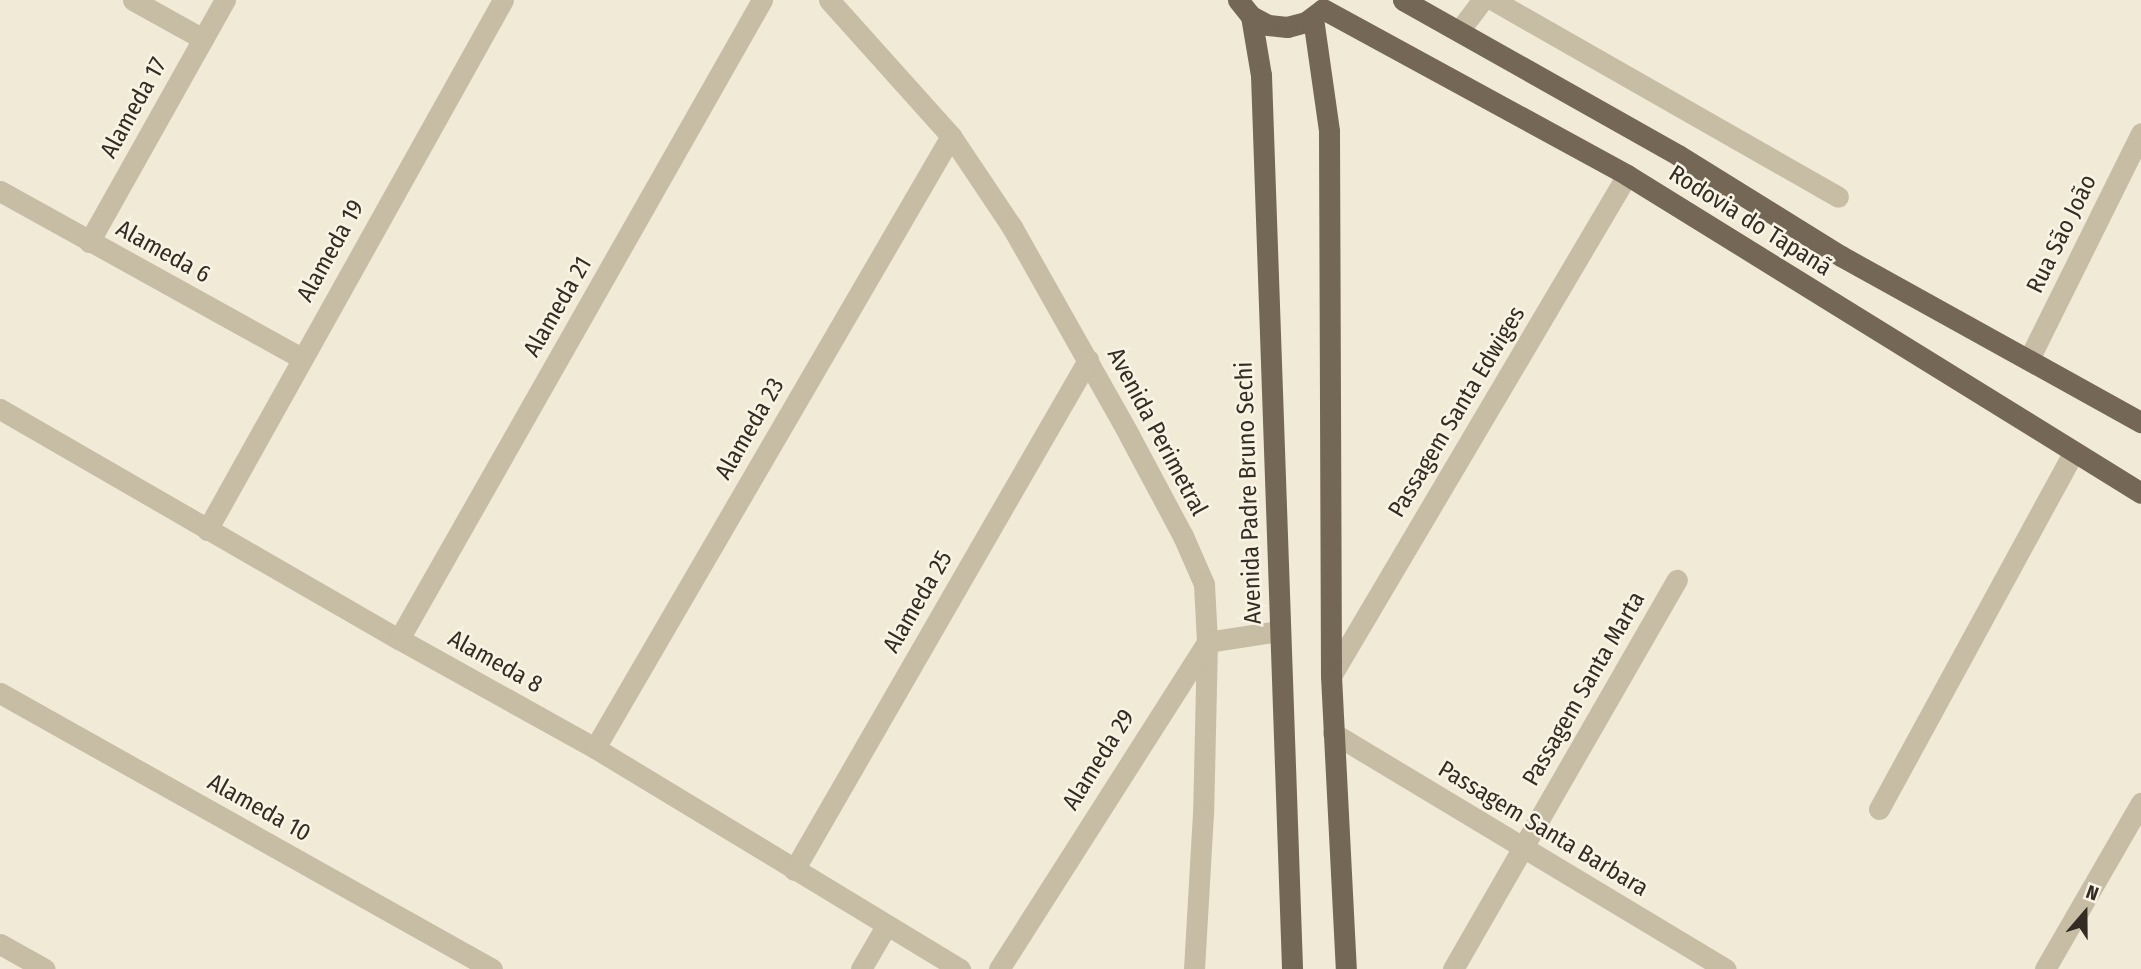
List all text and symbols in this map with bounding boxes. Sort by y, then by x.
street label: Alameda 17 [95,53,173,163]
street label: Rodovia do Tapanã [1663,159,1837,283]
street label: Rua São João [2021,170,2103,298]
street label: Alameda 19 [291,195,371,307]
street label: Alameda 6 [111,214,215,290]
street label: Alameda 21 [518,252,598,362]
street label: Passagem Santa Edwiges [1383,301,1531,523]
street label: Avenida Perimetral [1101,343,1213,521]
street label: Avenida Padre Bruno Sechi [1230,361,1268,625]
street label: Alameda 23 [709,373,791,485]
street label: Alameda 25 [877,546,959,658]
street label: Passagem Santa Marta [1517,587,1651,791]
street label: Alameda 8 [443,624,547,700]
street label: Alameda 29 [1057,704,1141,816]
street label: Passagem Santa Barbara [1433,755,1653,903]
street label: Alameda 10 [203,768,315,848]
north arrow [2050,878,2120,948]
text: N [2083,880,2102,906]

